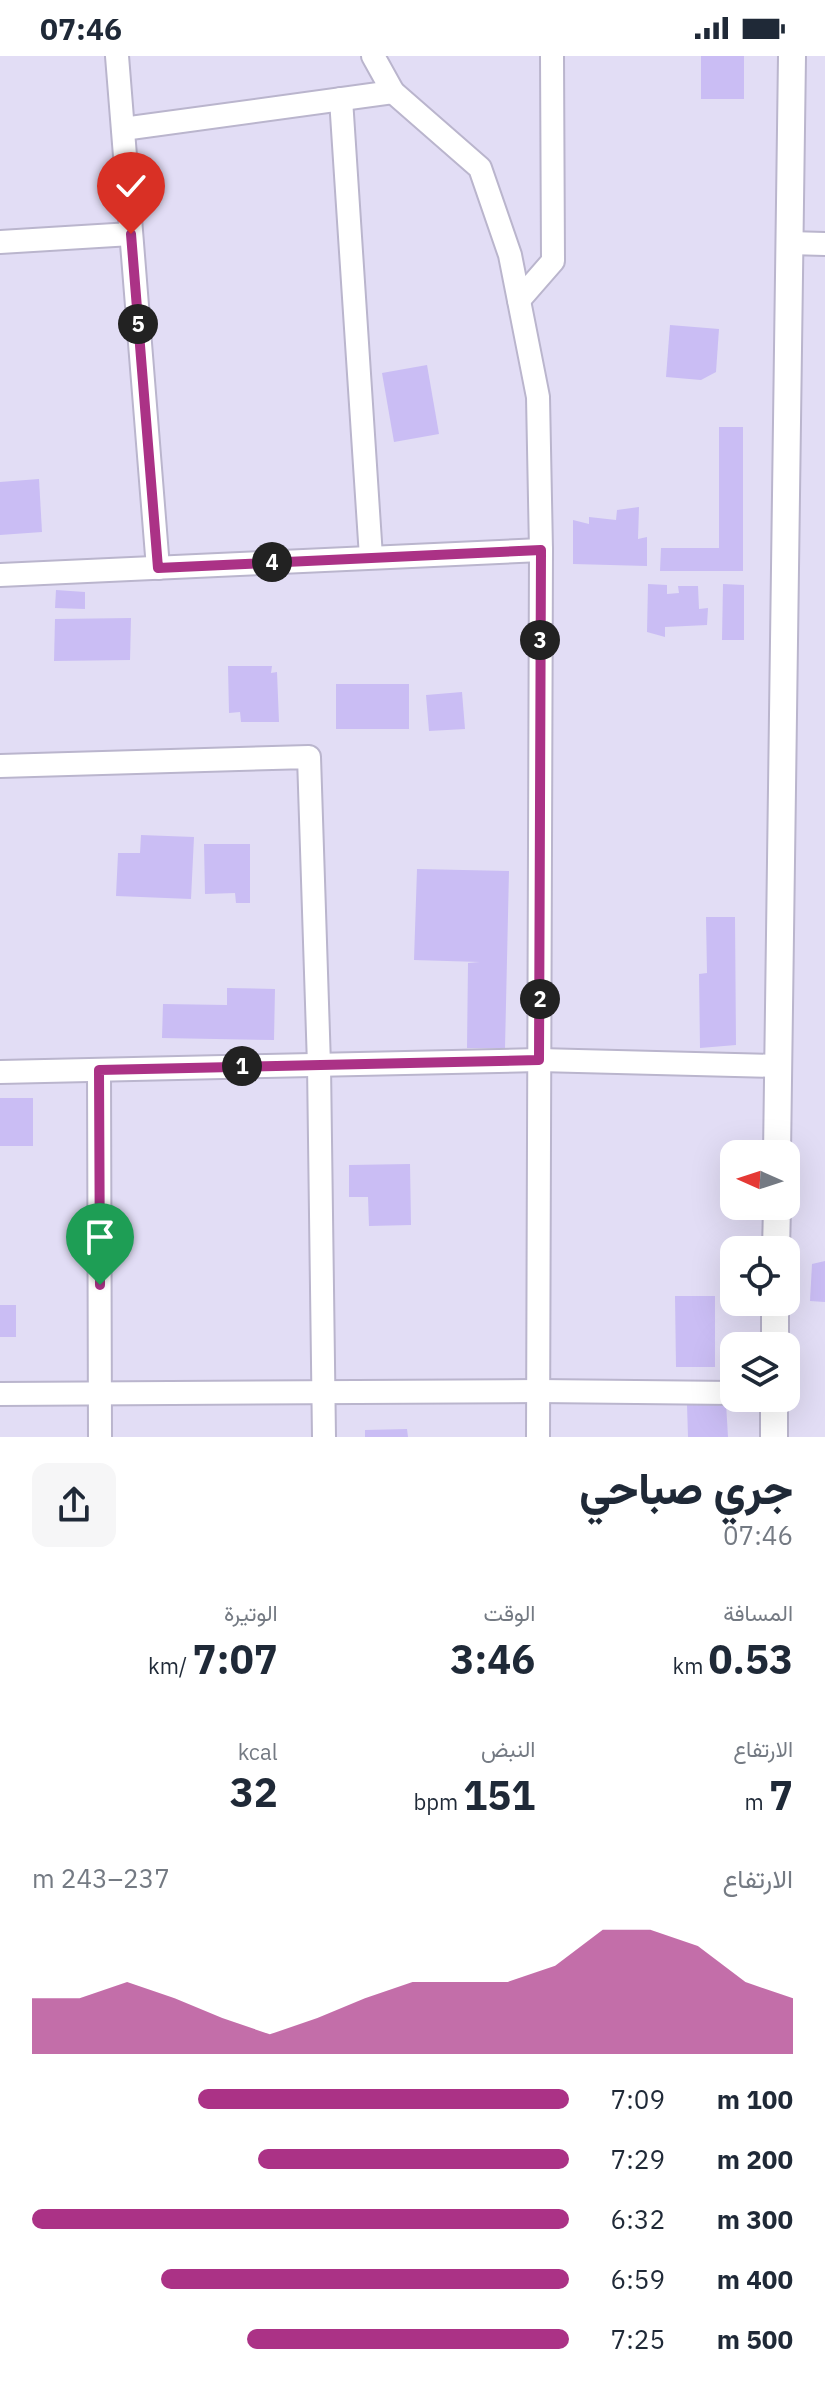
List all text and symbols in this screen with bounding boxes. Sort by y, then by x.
text: 07:46 [40,9,122,48]
pin [97,152,165,234]
icon: check [109,164,153,208]
pin: 5 [118,304,158,344]
text: 5 [131,309,145,338]
pin: 4 [252,542,292,582]
text: 4 [265,547,279,576]
pin: 3 [520,620,560,660]
text: 3 [533,625,547,654]
pin: 2 [520,979,560,1019]
text: 2 [533,984,547,1013]
pin: 1 [222,1046,262,1086]
text: 1 [235,1051,249,1080]
north arrow [720,1140,800,1220]
map controls [720,1140,800,1412]
pin [66,1203,134,1285]
icon: arrive [78,1215,122,1259]
button: locate [720,1236,800,1316]
button: layers [720,1332,800,1412]
text: جري صباحي [579,1459,793,1516]
button: share [32,1463,116,1547]
text: 07:46 [723,1518,793,1552]
text: الوتيرة [224,1598,278,1627]
text: الوقت [484,1598,535,1627]
text: المسافة [723,1598,793,1627]
text: 7:07 [192,1633,278,1685]
text: 3:46 [450,1633,535,1685]
text: 0.53 [709,1633,793,1685]
text: /km [148,1651,192,1680]
text: km [673,1651,709,1680]
text: النبض [481,1734,535,1763]
text: الارتفاع [733,1734,793,1763]
text: kcal [238,1737,278,1766]
text: 32 [230,1766,278,1818]
text: 151 [463,1769,535,1821]
text: 7 [769,1769,793,1821]
text: bpm [413,1787,463,1816]
text: m [745,1787,769,1816]
text: 237–243 m [32,1861,170,1895]
text: الارتفاع [722,1861,793,1895]
text: 7:09 [611,2082,665,2116]
text: 100 m [717,2082,793,2116]
text: 7:29 [611,2142,665,2176]
text: 200 m [717,2142,793,2176]
text: 6:32 [611,2202,665,2236]
text: 300 m [717,2202,793,2236]
text: 6:59 [611,2262,665,2296]
text: 400 m [717,2262,793,2296]
text: 7:25 [611,2322,665,2356]
text: 500 m [717,2322,793,2356]

